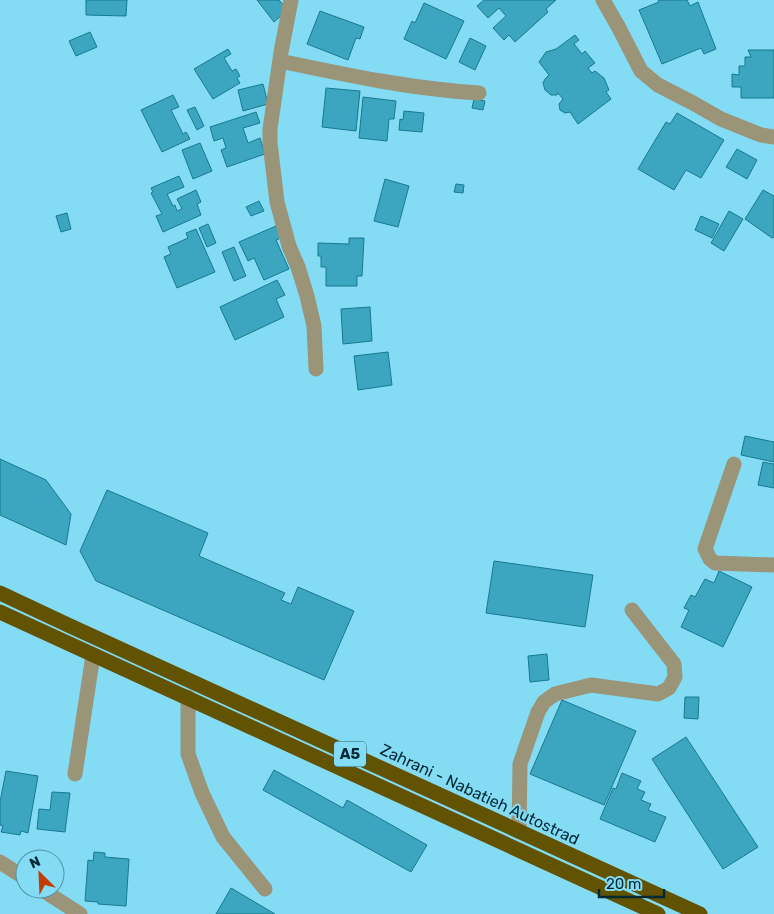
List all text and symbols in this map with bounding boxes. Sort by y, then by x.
street label: Zahrani - Nabatieh Autostrad [377,740,582,849]
road number: A5 [334,742,366,766]
north arrow [15,849,65,899]
text: N [27,853,43,872]
scale bar [599,866,664,898]
text: 20 m [606,875,641,893]

